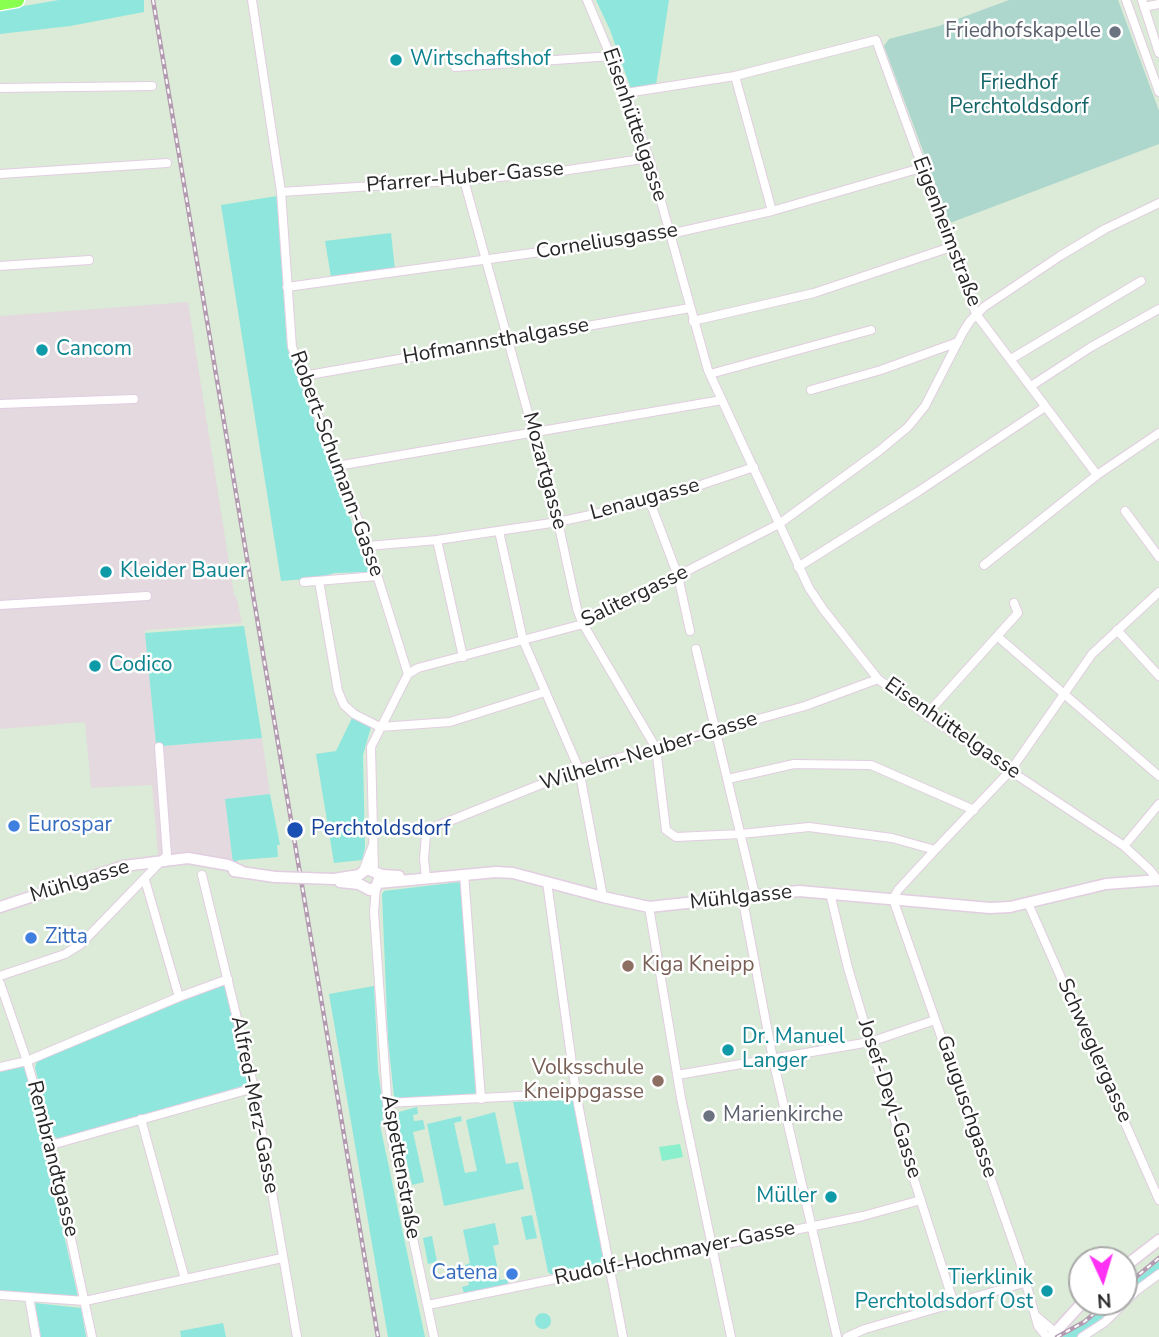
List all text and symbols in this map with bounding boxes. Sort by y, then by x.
place label: Friedhofskapelle [945,19,1101,45]
marker: Friedhofskapelle [1107,24,1123,40]
street label: Eisenhüttelgasse [596,45,672,205]
place label: Wirtschaftshof [410,47,551,73]
marker: Wirtschaftshof [388,52,404,68]
park label: Friedhof Perchtoldsdorf [949,71,1089,121]
street label: Eigenheimstraße [906,154,986,310]
street label: Pfarrer-Huber-Gasse [365,157,565,199]
street label: Corneliusgasse [534,218,680,266]
street label: Hofmannsthalgasse [401,313,591,371]
place label: Cancom [56,337,132,363]
marker: Cancom [34,342,50,358]
street label: Robert-Schumann-Gasse [283,348,389,580]
street label: Mozartgasse [516,410,572,532]
street label: Lenaugasse [588,473,702,527]
place label: Kleider Bauer [120,559,247,585]
street label: Salitergasse [577,560,693,634]
marker: Kleider Bauer [98,564,114,580]
place label: Codico [109,653,172,679]
marker: Codico [87,658,103,674]
street label: Eisenhüttelgasse [879,673,1025,785]
street label: Wilhelm-Neuber-Gasse [537,707,761,797]
place label: Eurospar [28,813,112,839]
place label: Perchtoldsdorf [311,817,450,843]
marker: Eurospar [6,818,22,834]
marker: Perchtoldsdorf [285,820,305,840]
street label: Mühlgasse [27,855,133,909]
street label: Mühlgasse [689,880,793,916]
place label: Zitta [45,925,88,951]
marker: Zitta [23,930,39,946]
place label: Kiga Kneipp [642,953,754,979]
marker: Kiga Kneipp [620,958,636,974]
street label: Schweglergasse [1051,975,1137,1127]
street label: Alfred-Merz-Gasse [224,1014,284,1196]
street label: Josef-Deyl-Gasse [851,1016,927,1182]
place label: Dr. Manuel Langer [742,1025,845,1075]
street label: Gauguschgasse [930,1033,1002,1181]
marker: Dr. Manuel Langer [720,1042,736,1058]
place label: Volksschule Kneippgasse [524,1056,644,1106]
marker: Volksschule Kneippgasse [650,1073,666,1089]
street label: Rembrandtgasse [20,1078,84,1240]
street label: Aspettenstraße [375,1093,425,1241]
place label: Marienkirche [723,1103,843,1129]
marker: Marienkirche [701,1108,717,1124]
place label: Müller [756,1184,817,1210]
marker: Müller [823,1189,839,1205]
street label: Rudolf-Hochmayer-Gasse [552,1216,798,1292]
north arrow [1068,1246,1138,1316]
place label: Catena [432,1261,498,1287]
marker: Catena [504,1266,520,1282]
place label: Tierklinik Perchtoldsdorf Ost [855,1266,1033,1316]
marker: Tierklinik Perchtoldsdorf Ost [1039,1283,1055,1299]
text: N [1096,1286,1112,1313]

